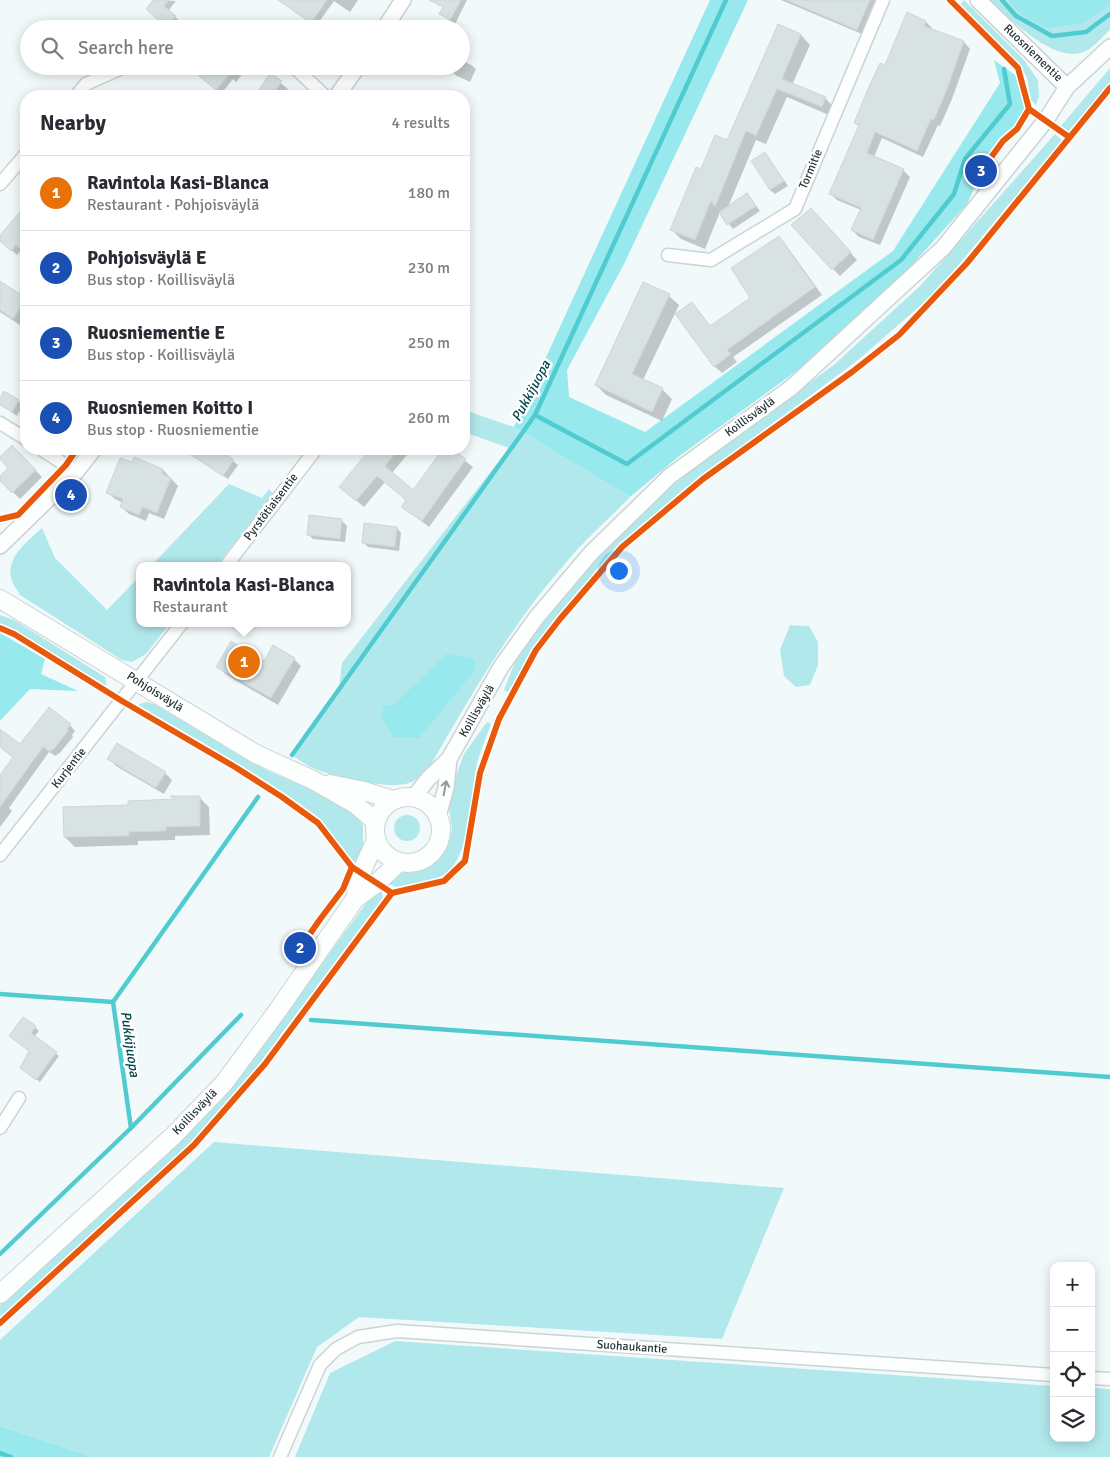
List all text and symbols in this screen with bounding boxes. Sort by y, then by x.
search box [20,20,470,75]
street label: Ruosniementie [1000,21,1066,85]
icon: search [38,34,66,62]
text: Search here [78,36,174,60]
text: Nearby [40,110,106,136]
text: 4 results [391,113,450,133]
street label: Tormitie [796,147,826,191]
pin: 3 [965,152,997,190]
text: Ravintola Kasi-Blanca [87,171,269,195]
text: 1 [52,183,60,203]
text: 180 m [408,183,450,203]
text: Restaurant · Pohjoisväylä [87,195,259,215]
text: Pohjoisväylä E [87,246,207,270]
text: 2 [52,258,60,278]
text: 230 m [408,258,450,278]
text: Bus stop · Koillisväylä [87,270,235,290]
text: Ruosniementie E [87,321,225,345]
text: 3 [52,333,60,353]
text: 250 m [408,333,450,353]
text: Bus stop · Koillisväylä [87,345,235,365]
water label: Pukkijuopa [508,357,555,424]
street label: Koillisväylä [722,394,778,440]
text: Ruosniemen Koitto I [87,396,253,420]
text: 4 [52,408,60,428]
text: 260 m [408,408,450,428]
text: Bus stop · Ruosniementie [87,420,259,440]
street label: Pyrstötiaisentie [241,470,301,544]
pin: 4 [55,476,87,514]
your location [606,558,632,584]
popup [136,562,351,627]
text: Ravintola Kasi-Blanca [152,573,335,597]
text: Restaurant [152,597,228,617]
pin: 1 [228,643,260,681]
street label: Pohjoisväylä [124,669,186,715]
street label: Koillisväylä [456,682,498,740]
street label: Kurjentie [48,745,90,791]
one-way arrow [441,781,451,797]
pin: 2 [284,929,316,967]
water label: Pukkijuopa [117,1010,143,1079]
street label: Koillisväylä [169,1086,221,1138]
map controls [1050,1262,1095,1442]
button: + [1050,1262,1095,1307]
button: − [1050,1307,1095,1352]
street label: Suohaukantie [596,1337,668,1357]
button: locate [1050,1352,1095,1397]
button: layers [1050,1397,1095,1442]

